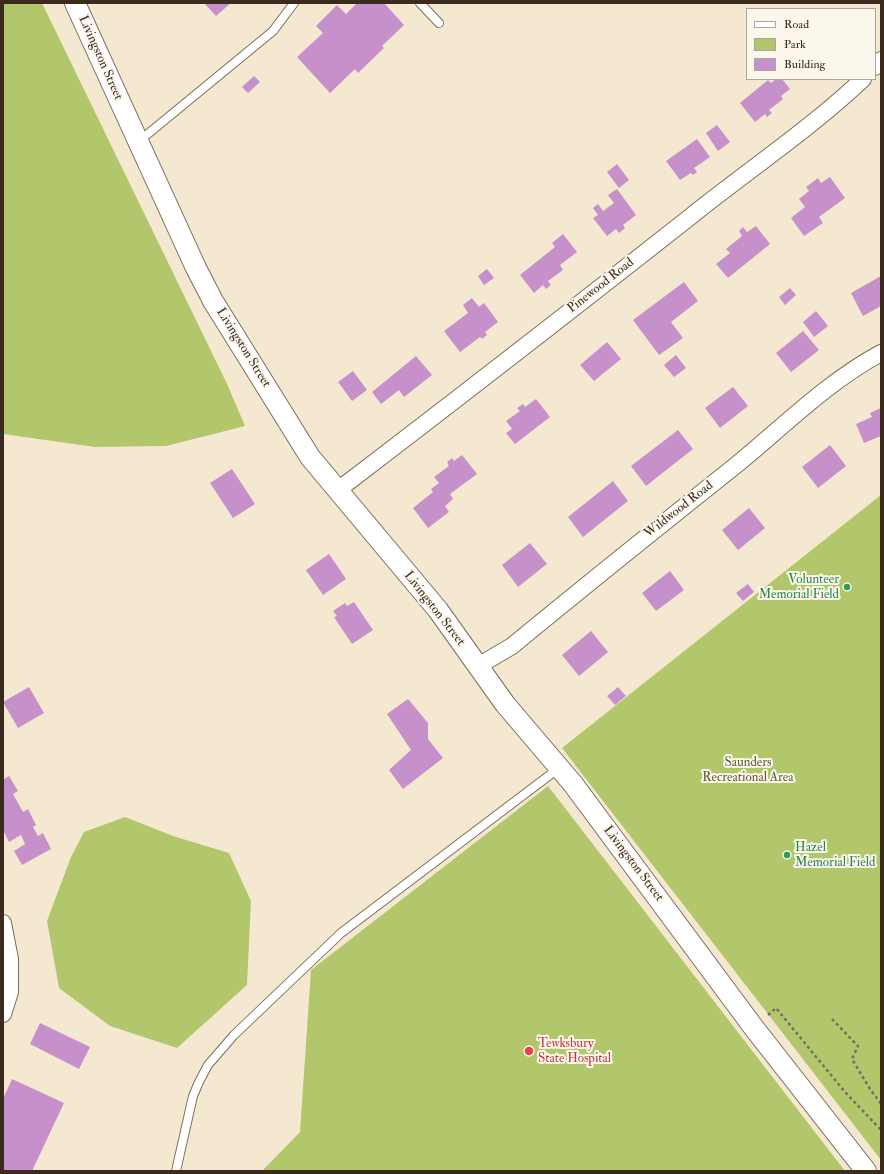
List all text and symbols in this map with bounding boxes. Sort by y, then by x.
legend [746,8,876,80]
street label: Livingston Street [74,13,126,103]
text: Road [784,17,809,32]
text: Park [784,37,806,52]
text: Building [784,57,825,72]
street label: Pinewood Road [565,255,637,317]
street label: Livingston Street [212,305,274,391]
street label: Wildwood Road [641,478,717,542]
street label: Livingston Street [400,568,468,650]
place label: Volunteer Memorial Field [759,572,839,603]
marker: Volunteer Memorial Field [842,582,852,592]
park label: Saunders Recreational Area [702,755,794,786]
street label: Livingston Street [599,823,667,905]
place label: Hazel Memorial Field [795,840,875,871]
marker: Hazel Memorial Field [782,850,792,860]
place label: Tewksbury State Hospital [538,1036,611,1067]
marker: Tewksbury State Hospital [523,1045,535,1057]

